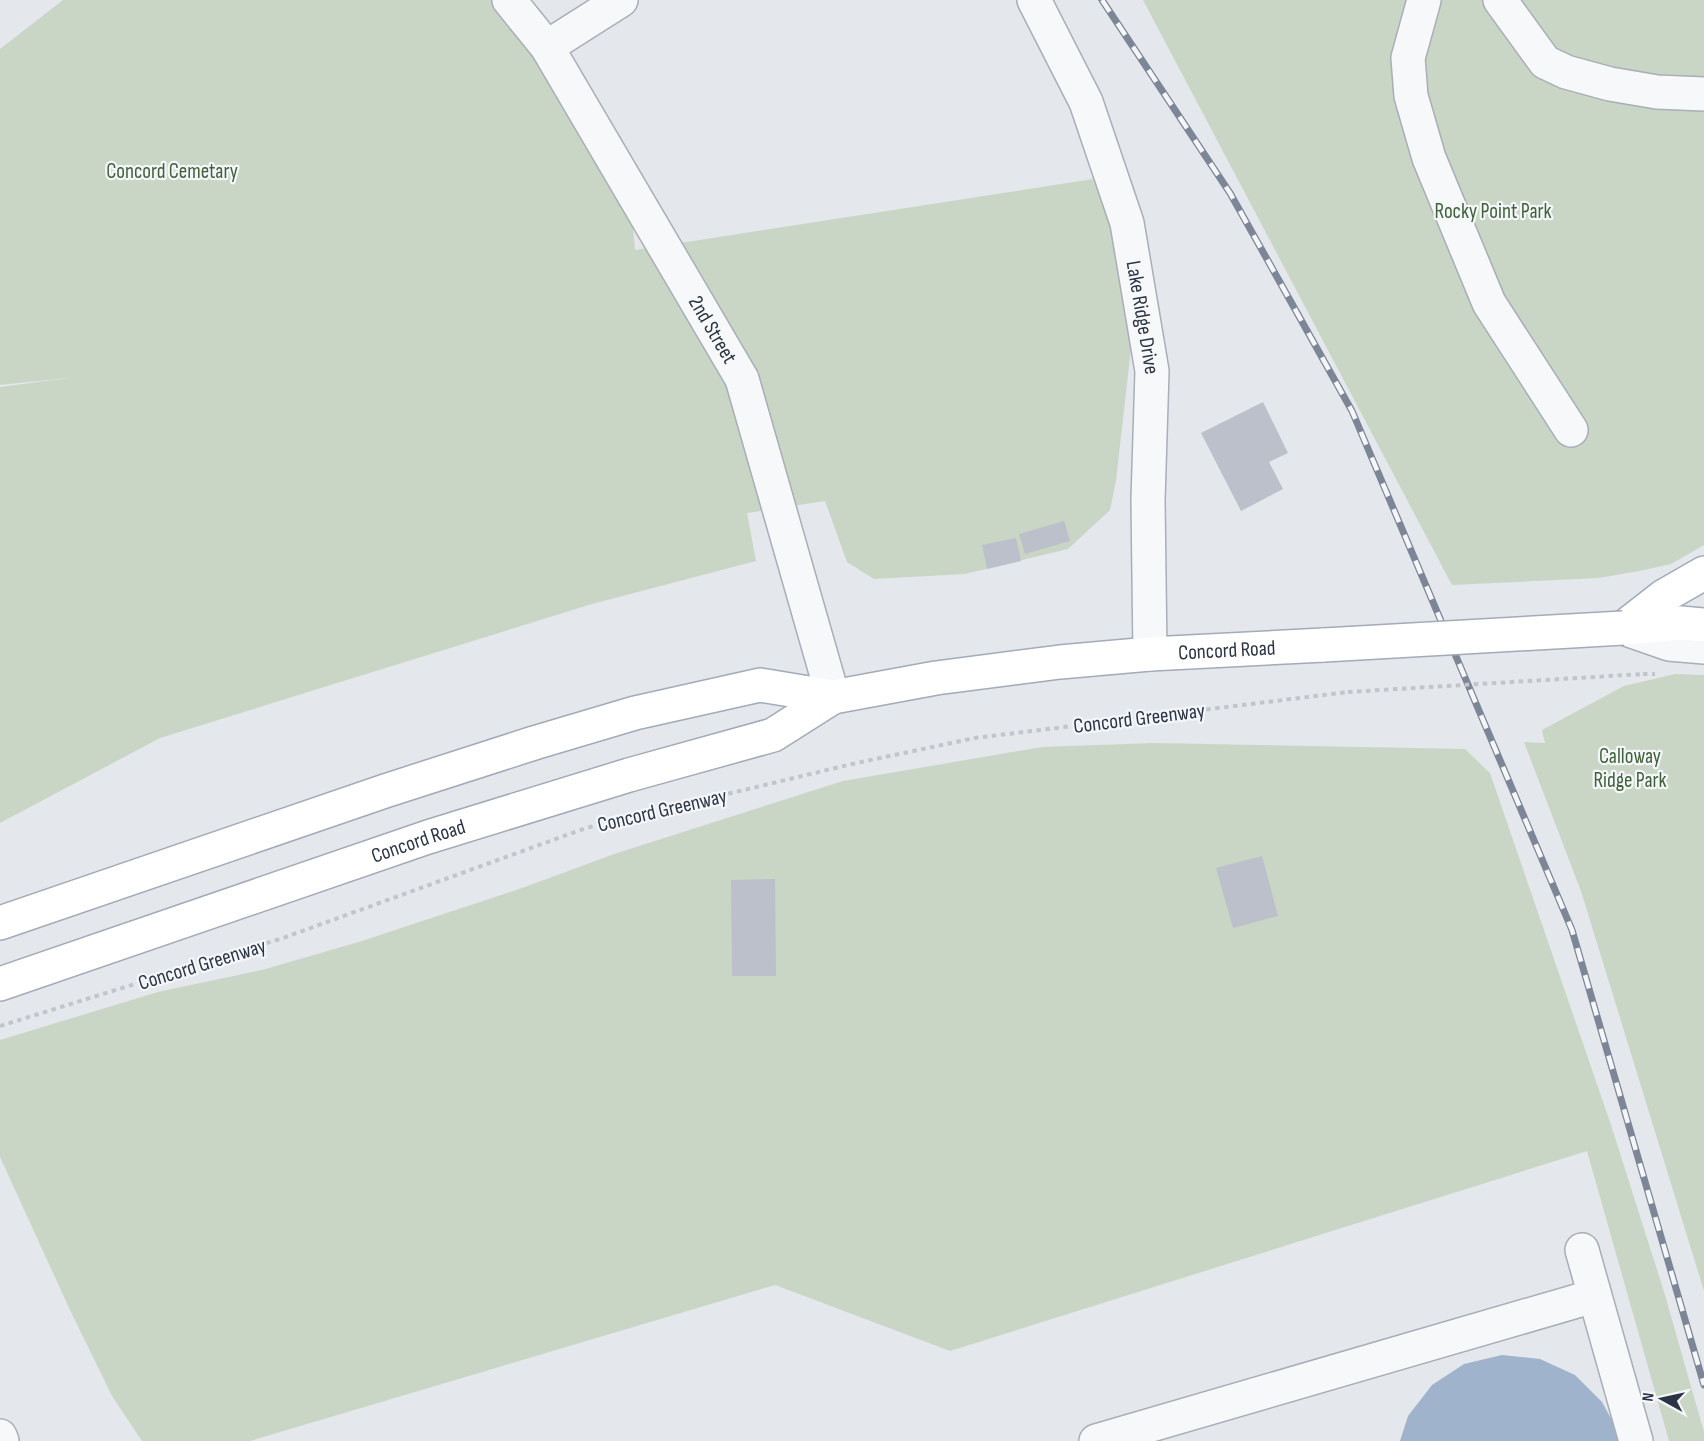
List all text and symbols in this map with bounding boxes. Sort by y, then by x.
park label: Concord Cemetary [106,159,238,184]
park label: Rocky Point Park [1434,199,1552,224]
street label: Lake Ridge Drive [1121,259,1164,376]
street label: 2nd Street [683,291,742,368]
street label: Concord Road [1177,636,1276,666]
street label: Concord Greenway [1072,698,1206,739]
park label: Calloway Ridge Park [1593,744,1667,793]
street label: Concord Greenway [595,783,729,838]
street label: Concord Road [368,814,468,869]
street label: Concord Greenway [135,933,269,996]
north arrow [1632,1369,1692,1429]
text: N [1639,1392,1659,1403]

